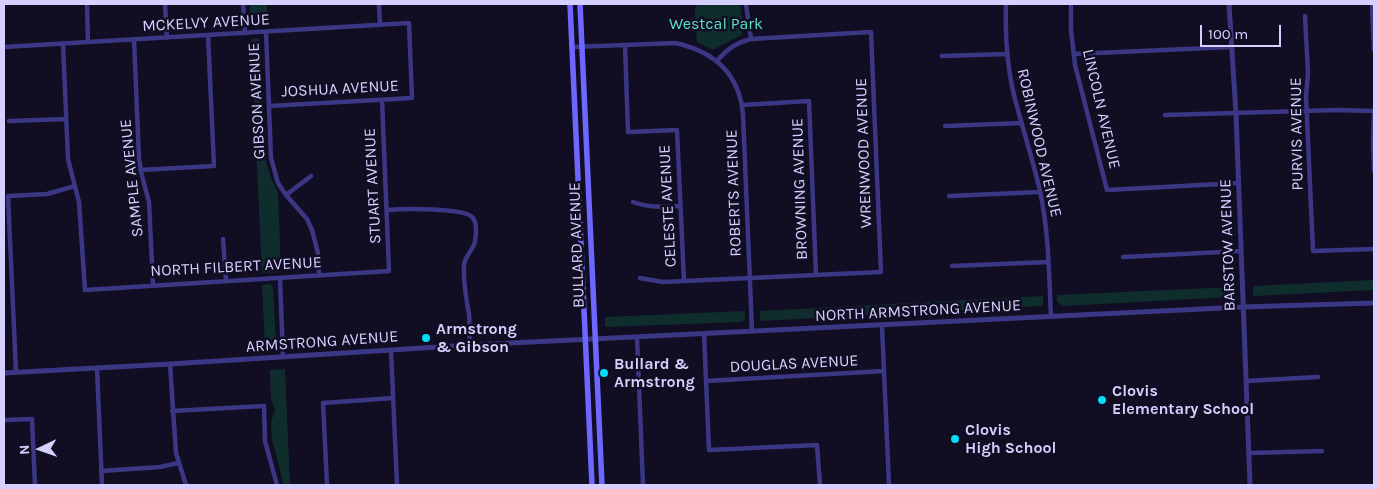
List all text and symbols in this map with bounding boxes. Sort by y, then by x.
street label: MCKELVY AVENUE [142,10,270,36]
park label: Westcal Park [669,14,763,34]
scale bar [1203,15,1284,47]
text: 100 m [1208,25,1248,43]
street label: GIBSON AVENUE [244,42,270,160]
street label: LINCOLN AVENUE [1078,47,1124,171]
street label: ROBINWOOD AVENUE [1013,67,1065,219]
street label: JOSHUA AVENUE [281,76,399,102]
street label: WRENWOOD AVENUE [852,77,876,229]
street label: PURVIS AVENUE [1286,77,1308,191]
street label: SAMPLE AVENUE [116,118,148,238]
street label: BROWNING AVENUE [788,118,812,260]
street label: STUART AVENUE [360,128,386,244]
street label: ROBERTS AVENUE [722,129,746,257]
street label: CELESTE AVENUE [655,144,681,268]
street label: BARSTOW AVENUE [1216,179,1240,311]
street label: BULLARD AVENUE [565,182,589,308]
street label: NORTH FILBERT AVENUE [150,253,322,281]
street label: NORTH ARMSTRONG AVENUE [815,296,1021,326]
place label: Armstrong & Gibson [436,319,517,357]
street label: ARMSTRONG AVENUE [245,327,399,357]
marker: Armstrong & Gibson [420,332,432,344]
street label: DOUGLAS AVENUE [729,351,859,377]
place label: Bullard & Armstrong [614,354,695,392]
marker: Bullard & Armstrong [598,367,610,379]
place label: Clovis Elementary School [1112,381,1254,419]
marker: Clovis Elementary School [1096,394,1108,406]
place label: Clovis High School [965,420,1056,458]
north arrow [15,424,65,474]
marker: Clovis High School [949,433,961,445]
text: N [16,444,33,455]

